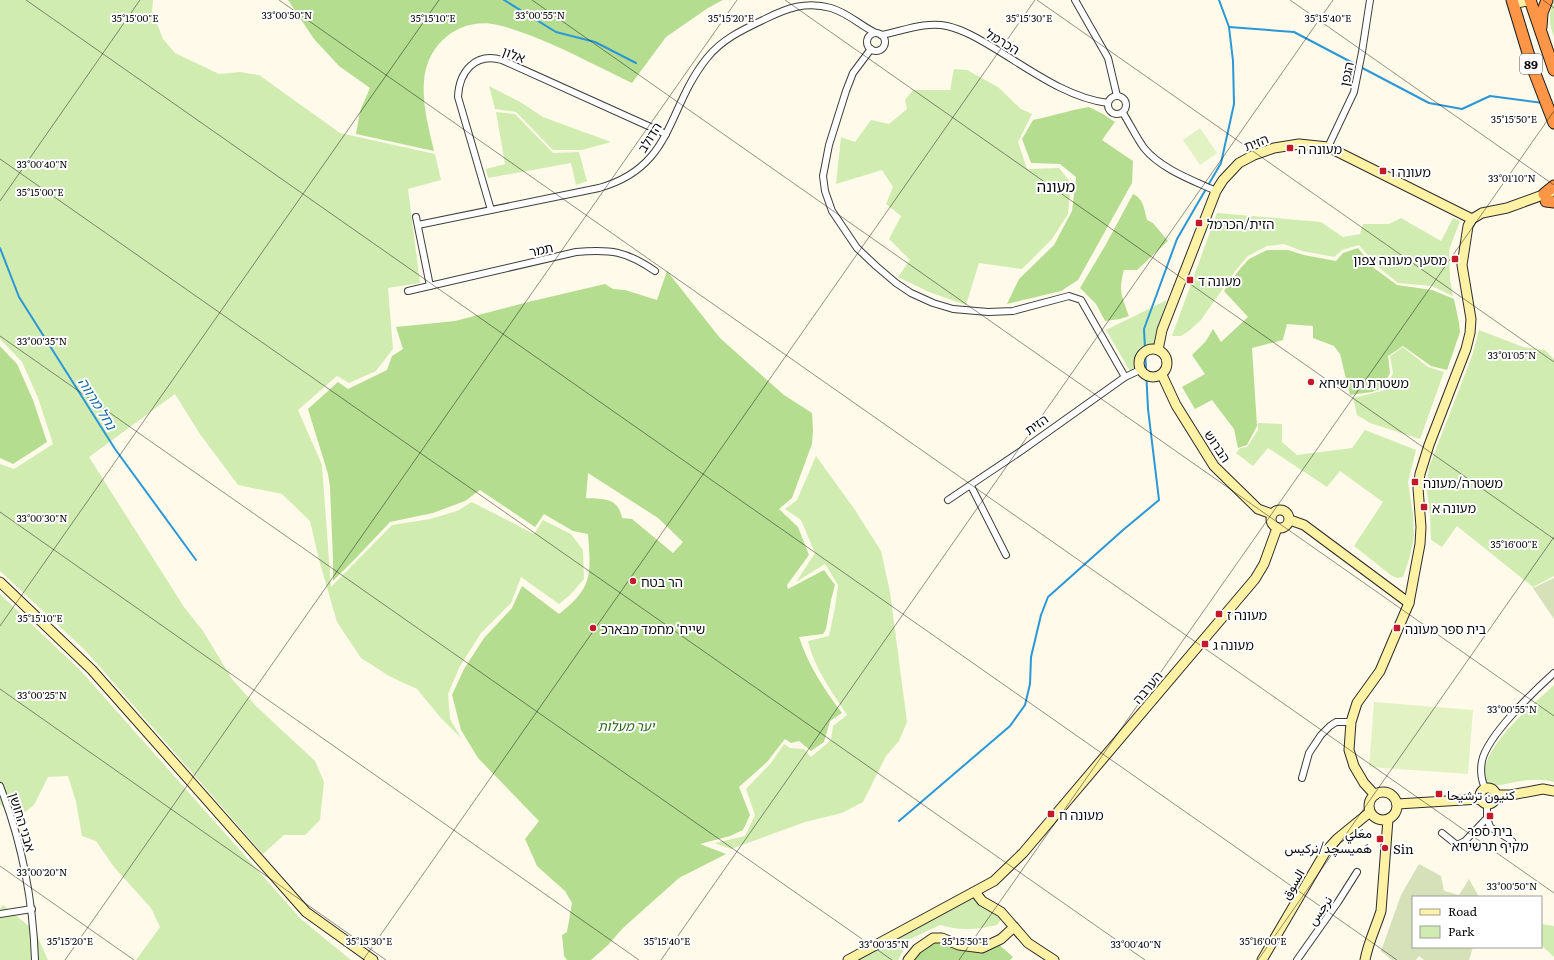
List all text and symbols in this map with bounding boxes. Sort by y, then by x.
text: 33°00'50"N [262,7,312,22]
text: 33°00'55"N [515,7,565,22]
text: 35°15'00"E [111,10,159,25]
text: 35°15'10"E [410,10,456,25]
text: 35°15'20"E [708,10,754,25]
text: 35°15'30"E [1006,10,1052,25]
text: 35°15'40"E [1305,10,1351,25]
street label: הכרמל [982,23,1024,59]
street label: אלון [500,41,528,67]
road number: 89 [1520,54,1542,74]
street label: הגפן [1334,60,1358,88]
text: 35°15'50"E [1491,111,1537,126]
street label: הדולב [632,118,666,156]
street label: הזית [1241,129,1271,155]
place label: מעונה ה [1298,139,1342,158]
marker: מעונה ה [1285,143,1295,153]
text: 33°00'40"N [16,156,68,171]
place label: מעונה ו [1391,162,1431,181]
marker: מעונה ו [1378,166,1388,176]
text: 33°01'10"N [1488,170,1536,185]
district label: מעונה [1037,174,1075,197]
text: 35°15'00"E [16,184,64,199]
place label: הזית/הכרמל [1207,214,1274,233]
marker: הזית/הכרמל [1194,218,1204,228]
street label: תמר [527,237,555,261]
place label: מסעף מעונה צפון [1353,250,1447,269]
marker: מסעף מעונה צפון [1450,254,1460,264]
place label: מעונה ד [1198,271,1241,290]
marker: מעונה ד [1185,275,1195,285]
text: 33°00'35"N [17,333,67,348]
text: 33°01'05"N [1488,347,1536,362]
water label: נחל מרווה [74,373,123,434]
place label: משטרת תרשיחא [1319,373,1409,392]
marker: משטרת תרשיחא [1306,377,1316,387]
street label: הזית [1020,409,1052,439]
street label: הברוש [1200,426,1236,466]
place label: משטרה/מעונה [1423,473,1503,492]
marker: משטרה/מעונה [1410,477,1420,487]
place label: מעונה א [1432,498,1477,517]
marker: מעונה א [1419,502,1429,512]
text: 33°00'30"N [16,510,68,525]
text: 35°16'00"E [1490,536,1538,551]
place label: הר בטח [641,572,683,591]
marker: הר בטח [628,576,638,586]
place label: מעונה ז [1227,605,1268,624]
marker: מעונה ז [1214,609,1224,619]
text: 35°15'10"E [17,610,63,625]
place label: שייח' מחמד מבארכ [601,619,705,638]
place label: בית ספר מעונה [1405,619,1486,638]
marker: שייח' מחמד מבארכ [588,623,598,633]
marker: בית ספר מעונה [1392,623,1402,633]
place label: מעונה ג [1213,635,1254,654]
marker: מעונה ג [1200,639,1210,649]
street label: הערבה [1128,666,1166,708]
text: 33°00'25"N [17,687,67,702]
text: 33°00'55"N [1487,701,1537,716]
park label: יער מעלות [598,716,656,735]
place label: كنيون ترشيحا [1447,785,1515,804]
marker: كنيون ترشيحا [1434,789,1444,799]
street label: אבני החושן [5,790,41,854]
place label: מעונה ח [1059,805,1104,824]
marker: מעונה ח [1046,809,1056,819]
marker: בית ספר מקיף תרשיחא [1485,811,1495,821]
place label: בית ספר מקיף תרשיחא [1452,821,1529,855]
place label: معَلي هَميسچد/نركيس [1284,823,1372,858]
marker: معَلي هَميسچد/نركيس [1375,834,1385,844]
place label: Sin [1393,839,1414,858]
marker: Sin [1380,843,1390,853]
text: 33°00'20"N [17,864,67,879]
street label: السوق [1276,865,1308,903]
text: 33°00'50"N [1487,878,1537,893]
street label: نرجس [1302,891,1336,929]
legend [1412,896,1542,948]
text: Road [1448,902,1478,920]
text: Park [1448,922,1475,940]
text: 35°15'20"E [47,933,93,948]
text: 35°15'30"E [346,933,392,948]
text: 35°15'40"E [644,933,690,948]
text: 35°15'50"E [942,933,988,948]
text: 35°16'00"E [1239,933,1287,948]
text: 33°00'35"N [859,936,909,951]
text: 33°00'40"N [1110,936,1162,951]

